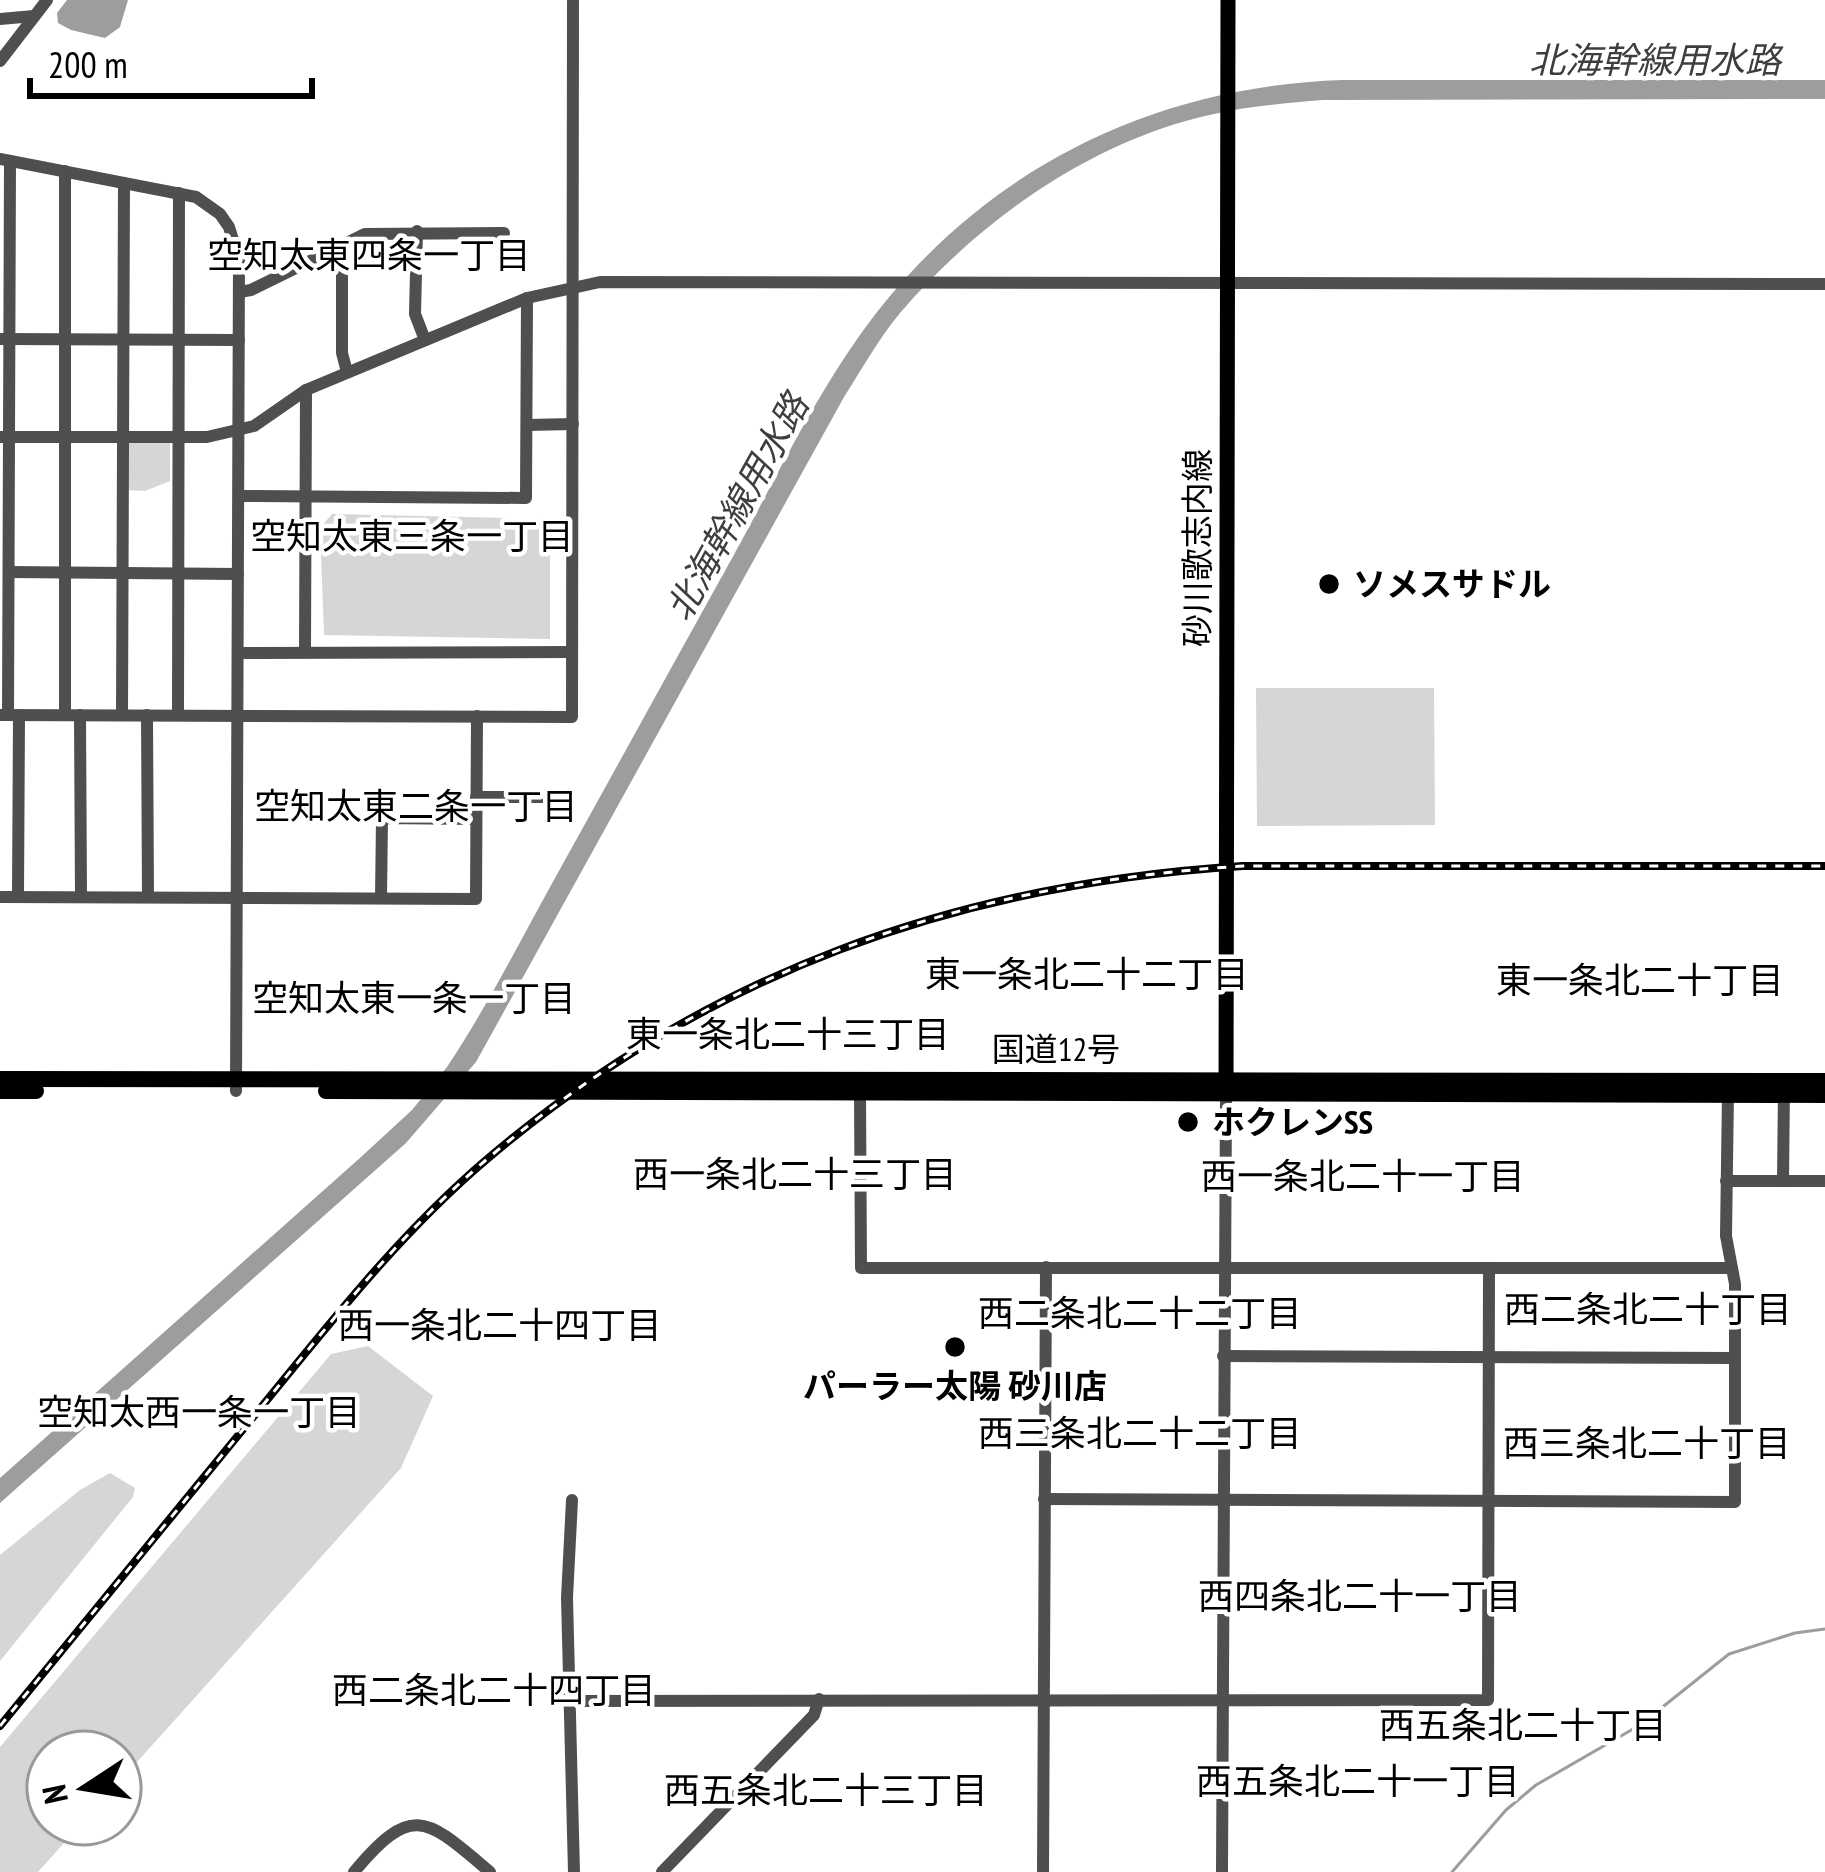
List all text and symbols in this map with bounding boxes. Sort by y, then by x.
scale bar [30,24,312,98]
water label: 北海幹線用水路 [1529,36,1784,83]
text: 200 m [48,41,128,88]
district label: 空知太東四条一丁目 [207,231,531,278]
water label: 北海幹線用水路 [655,383,820,628]
street label: 砂川歌志内線 [1175,449,1218,647]
district label: 空知太東三条一丁目 [250,512,574,559]
place label: ソメスサドル [1353,562,1551,605]
marker: ソメスサドル [1316,571,1342,597]
district label: 空知太東二条一丁目 [254,782,578,829]
district label: 東一条北二十二丁目 [925,950,1249,997]
district label: 東一条北二十丁目 [1496,956,1784,1003]
district label: 空知太東一条一丁目 [252,974,576,1021]
district label: 東一条北二十三丁目 [626,1010,950,1057]
street label: 国道12号 [992,1027,1120,1070]
place label: ホクレンSS [1212,1100,1373,1143]
marker: ホクレンSS [1175,1109,1201,1135]
district label: 西一条北二十三丁目 [633,1150,957,1197]
district label: 西一条北二十一丁目 [1201,1152,1525,1199]
district label: 西二条北二十丁目 [1504,1285,1792,1332]
district label: 西二条北二十二丁目 [978,1289,1302,1336]
district label: 西一条北二十四丁目 [338,1301,662,1348]
marker: パーラー太陽 砂川店 [942,1334,968,1360]
place label: パーラー太陽 砂川店 [803,1364,1107,1407]
district label: 空知太西一条一丁目 [37,1388,361,1435]
district label: 西三条北二十二丁目 [978,1409,1302,1456]
district label: 西三条北二十丁目 [1503,1419,1791,1466]
district label: 西四条北二十一丁目 [1198,1572,1522,1619]
district label: 西二条北二十四丁目 [332,1666,656,1713]
district label: 西五条北二十丁目 [1379,1701,1667,1748]
north arrow [24,1728,144,1848]
district label: 西五条北二十一丁目 [1196,1757,1520,1804]
district label: 西五条北二十三丁目 [664,1766,988,1813]
text: N [31,1781,77,1808]

